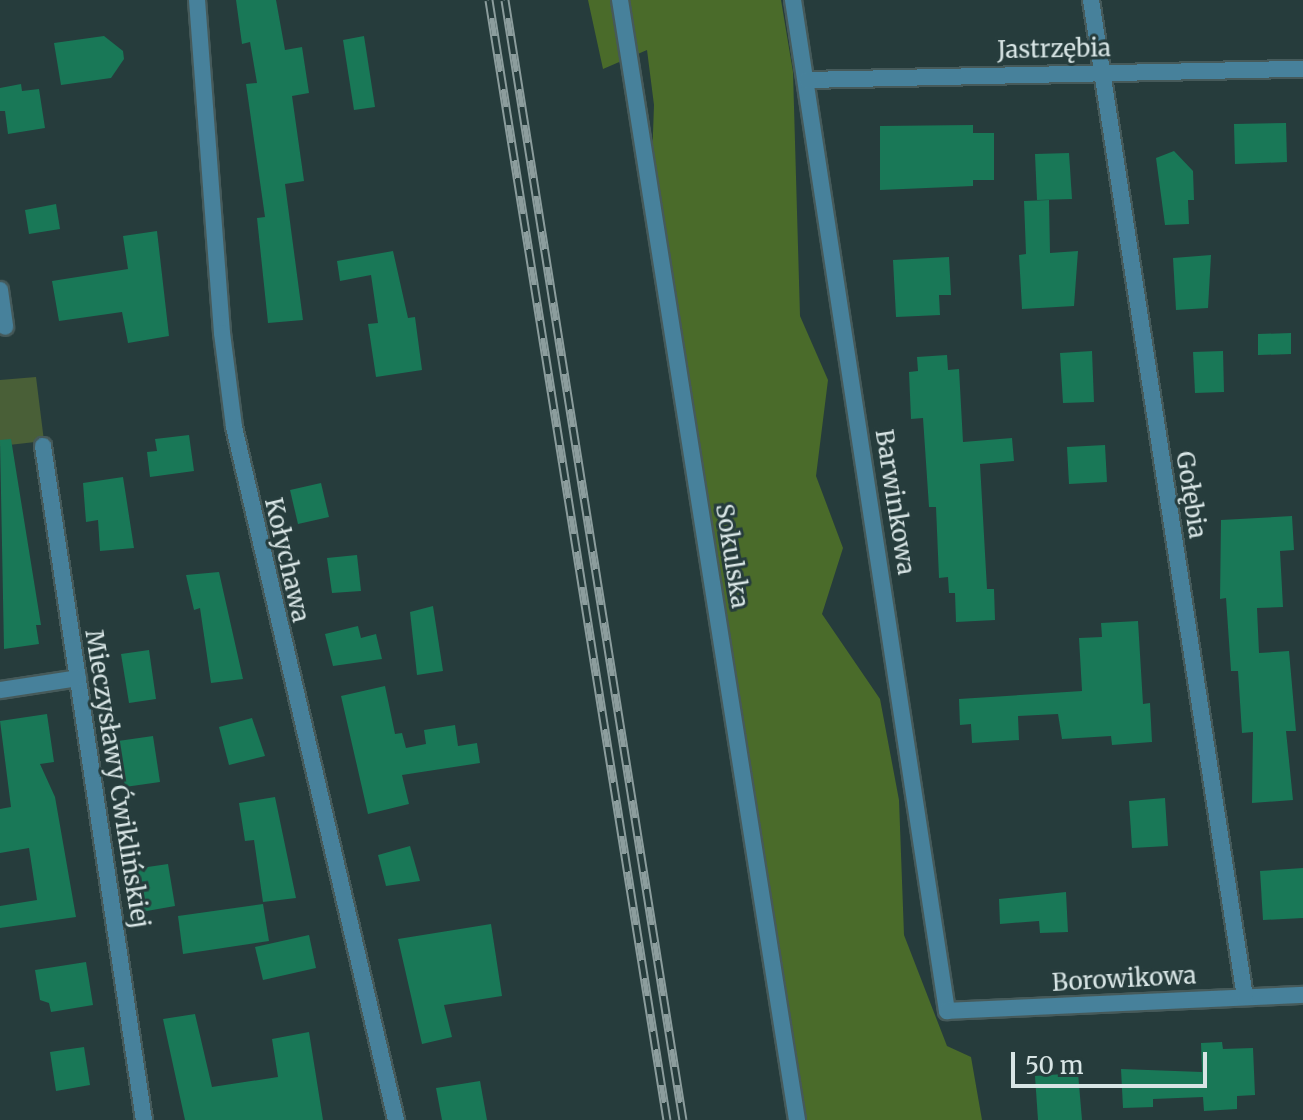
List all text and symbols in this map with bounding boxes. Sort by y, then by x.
street label: Jastrzębia [997,34,1111,64]
street label: Barwinkowa [869,427,921,577]
street label: Gołębia [1170,449,1212,541]
street label: Kołychawa [259,495,315,625]
street label: Sokulska [710,502,754,610]
street label: Mieczysławy Ćwiklińskiej [79,628,155,930]
street label: Borowikowa [1051,961,1197,997]
scale bar [1015,1036,1211,1086]
text: 50 m [1025,1050,1084,1081]

